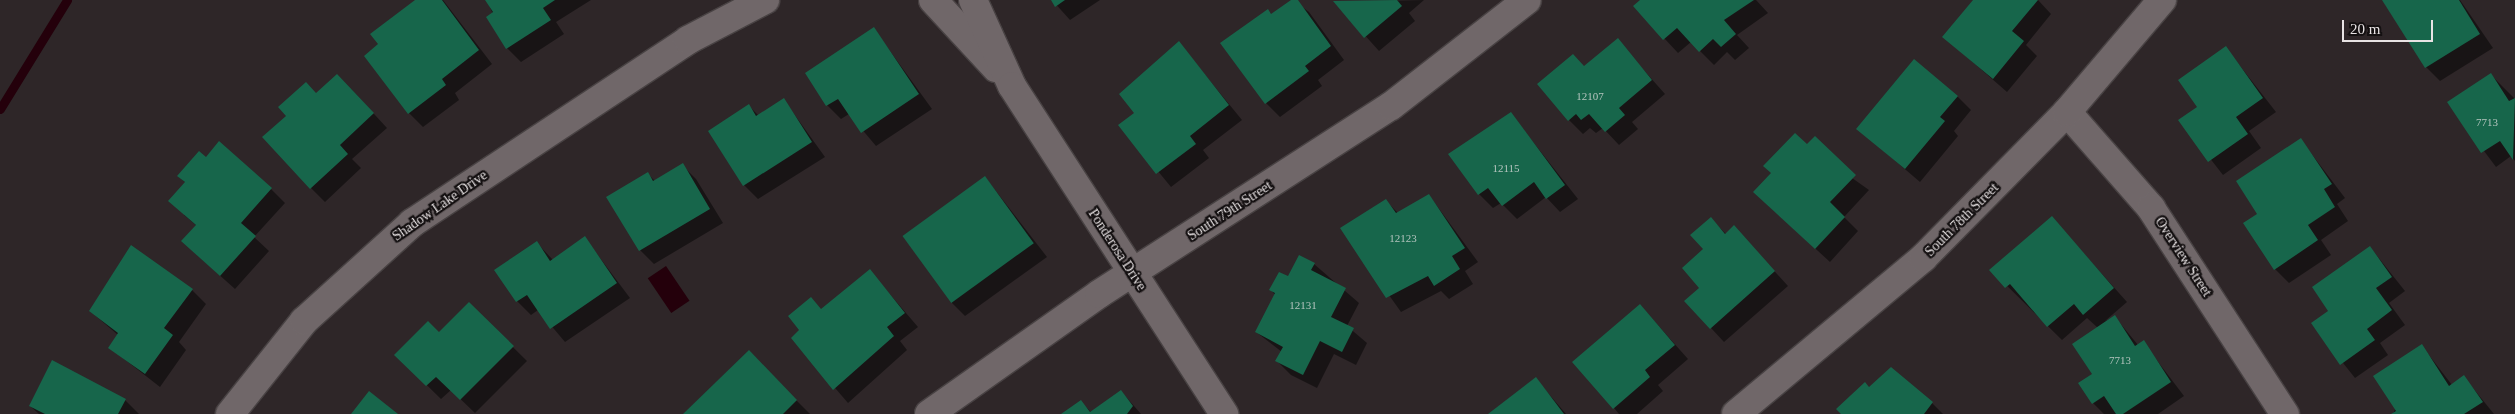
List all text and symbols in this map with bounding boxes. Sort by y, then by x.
scale bar [2345,10,2436,42]
text: 20 m [2350,21,2380,37]
house number: 12107 [1576,89,1604,103]
house number: 7713 [2476,115,2498,129]
house number: 12115 [1492,161,1520,175]
street label: Shadow Lake Drive [389,167,491,245]
street label: South 79th Street [1185,177,1275,245]
street label: South 78th Street [1922,180,2002,260]
street label: Ponderosa Drive [1084,206,1150,294]
street label: Overview Street [2151,214,2215,300]
house number: 12123 [1389,231,1417,245]
house number: 12131 [1289,298,1317,312]
house number: 7713 [2109,353,2131,367]

